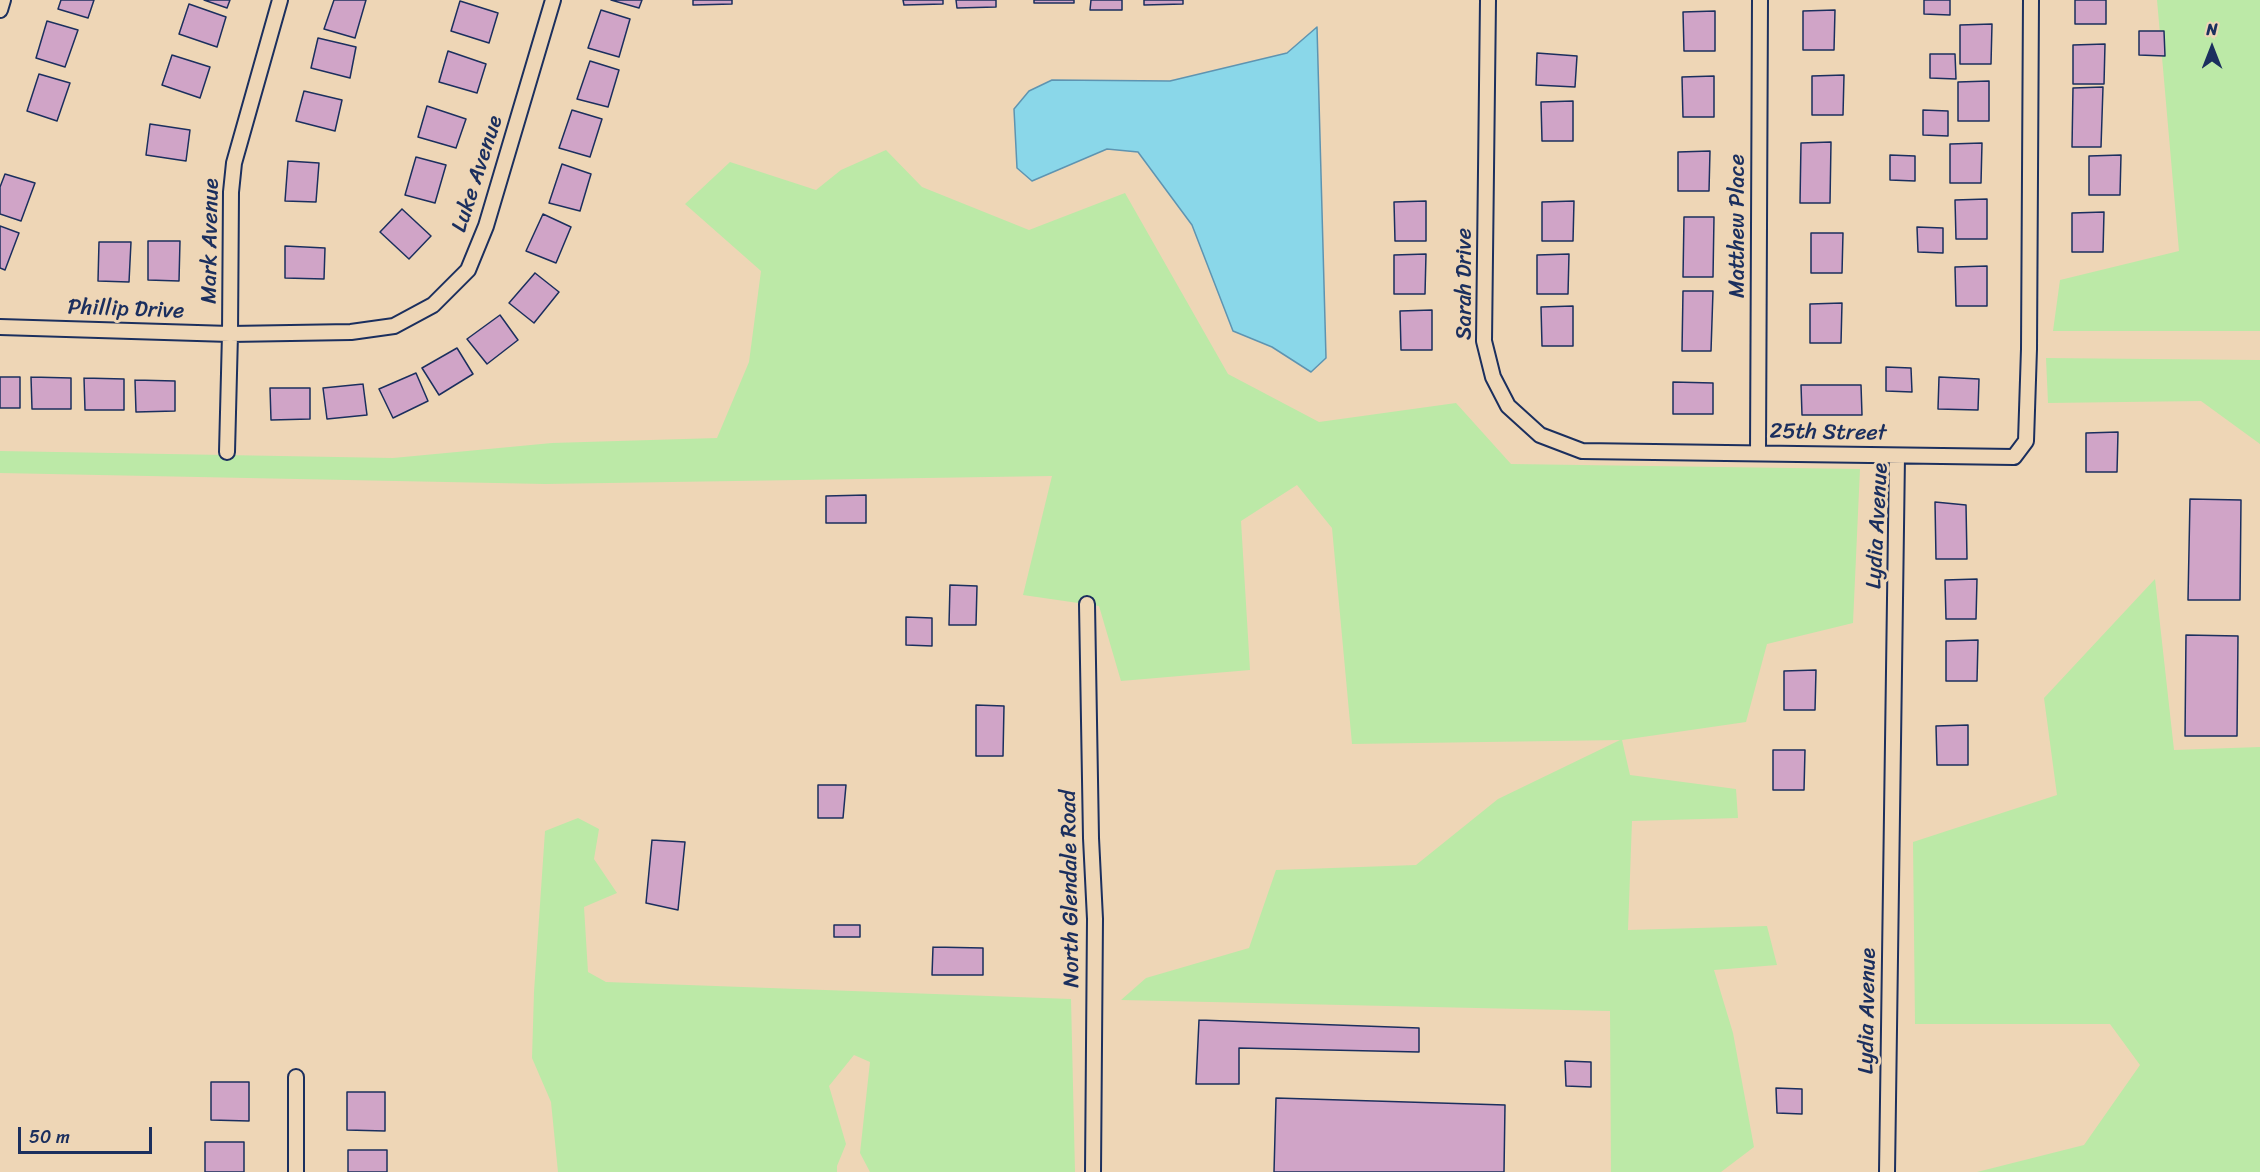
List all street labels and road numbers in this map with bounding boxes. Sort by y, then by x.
street label: Luke Avenue [447,112,509,236]
street label: Matthew Place [1725,154,1751,298]
street label: Mark Avenue [197,178,225,304]
street label: Sarah Drive [1452,228,1478,340]
street label: Phillip Drive [67,295,185,325]
street label: 25th Street [1769,419,1887,447]
street label: Lydia Avenue [1862,462,1894,590]
street label: North Glendale Road [1056,790,1086,988]
street label: Lydia Avenue [1854,948,1882,1074]

